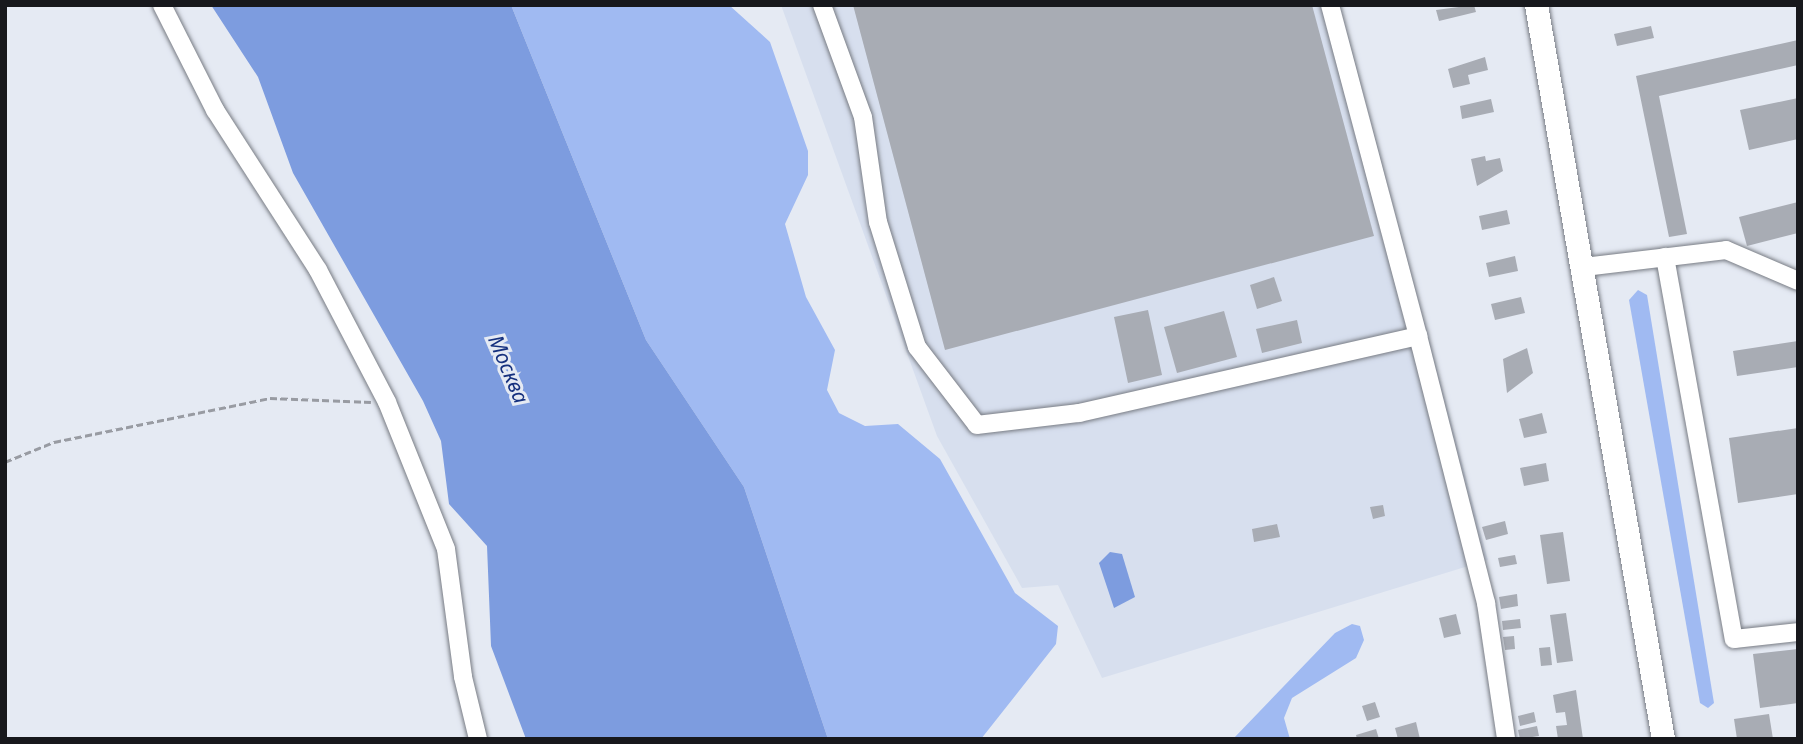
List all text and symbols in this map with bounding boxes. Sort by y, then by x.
water label: Москва [483,331,535,407]

